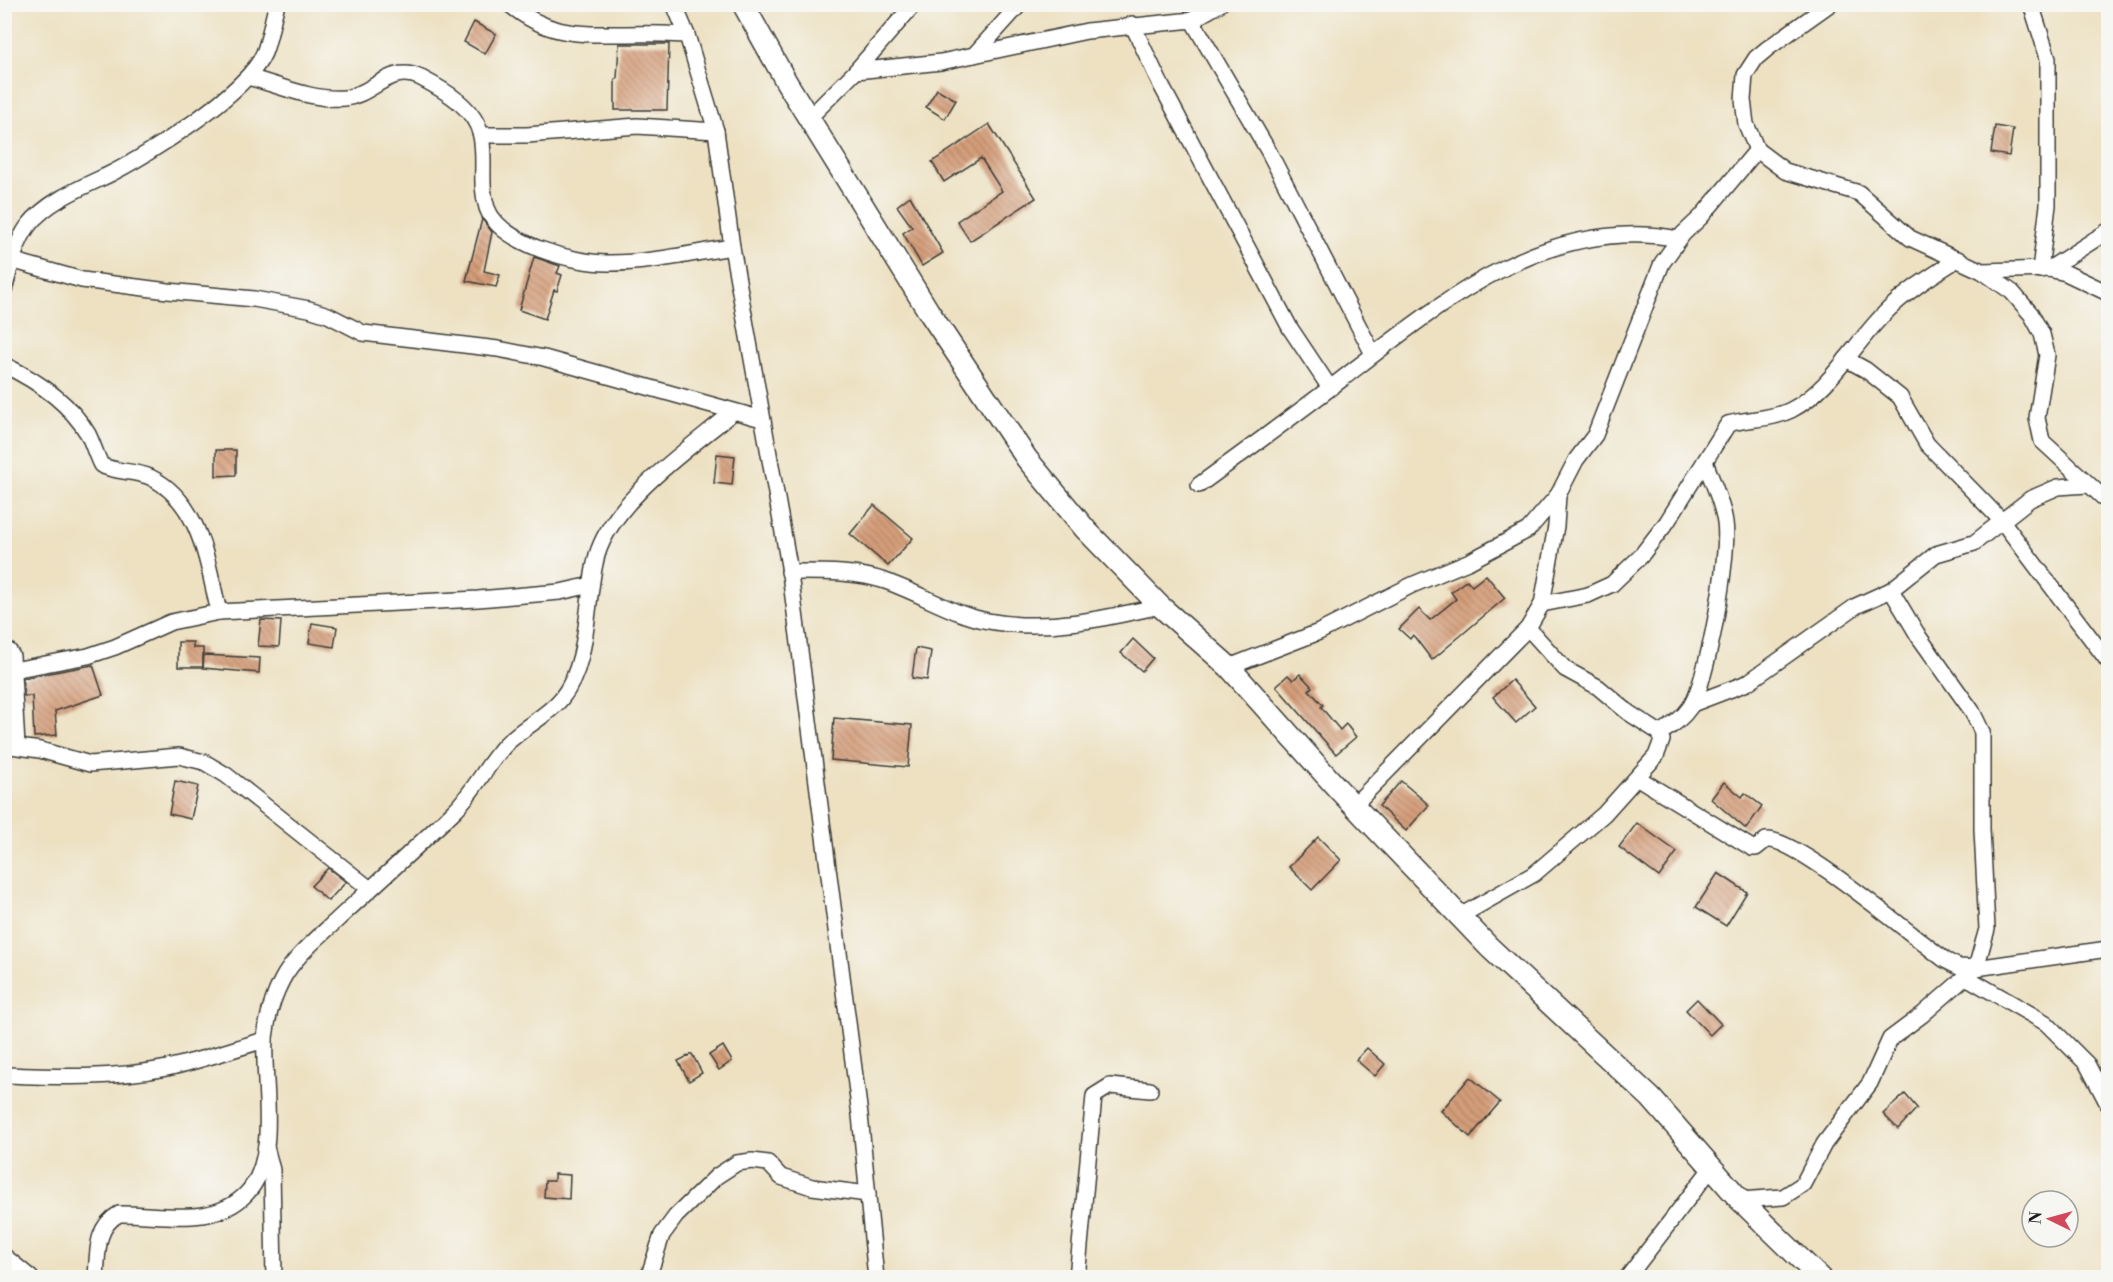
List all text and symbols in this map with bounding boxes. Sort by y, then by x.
north arrow [2020,1189,2080,1249]
text: N [2026,1210,2047,1225]

